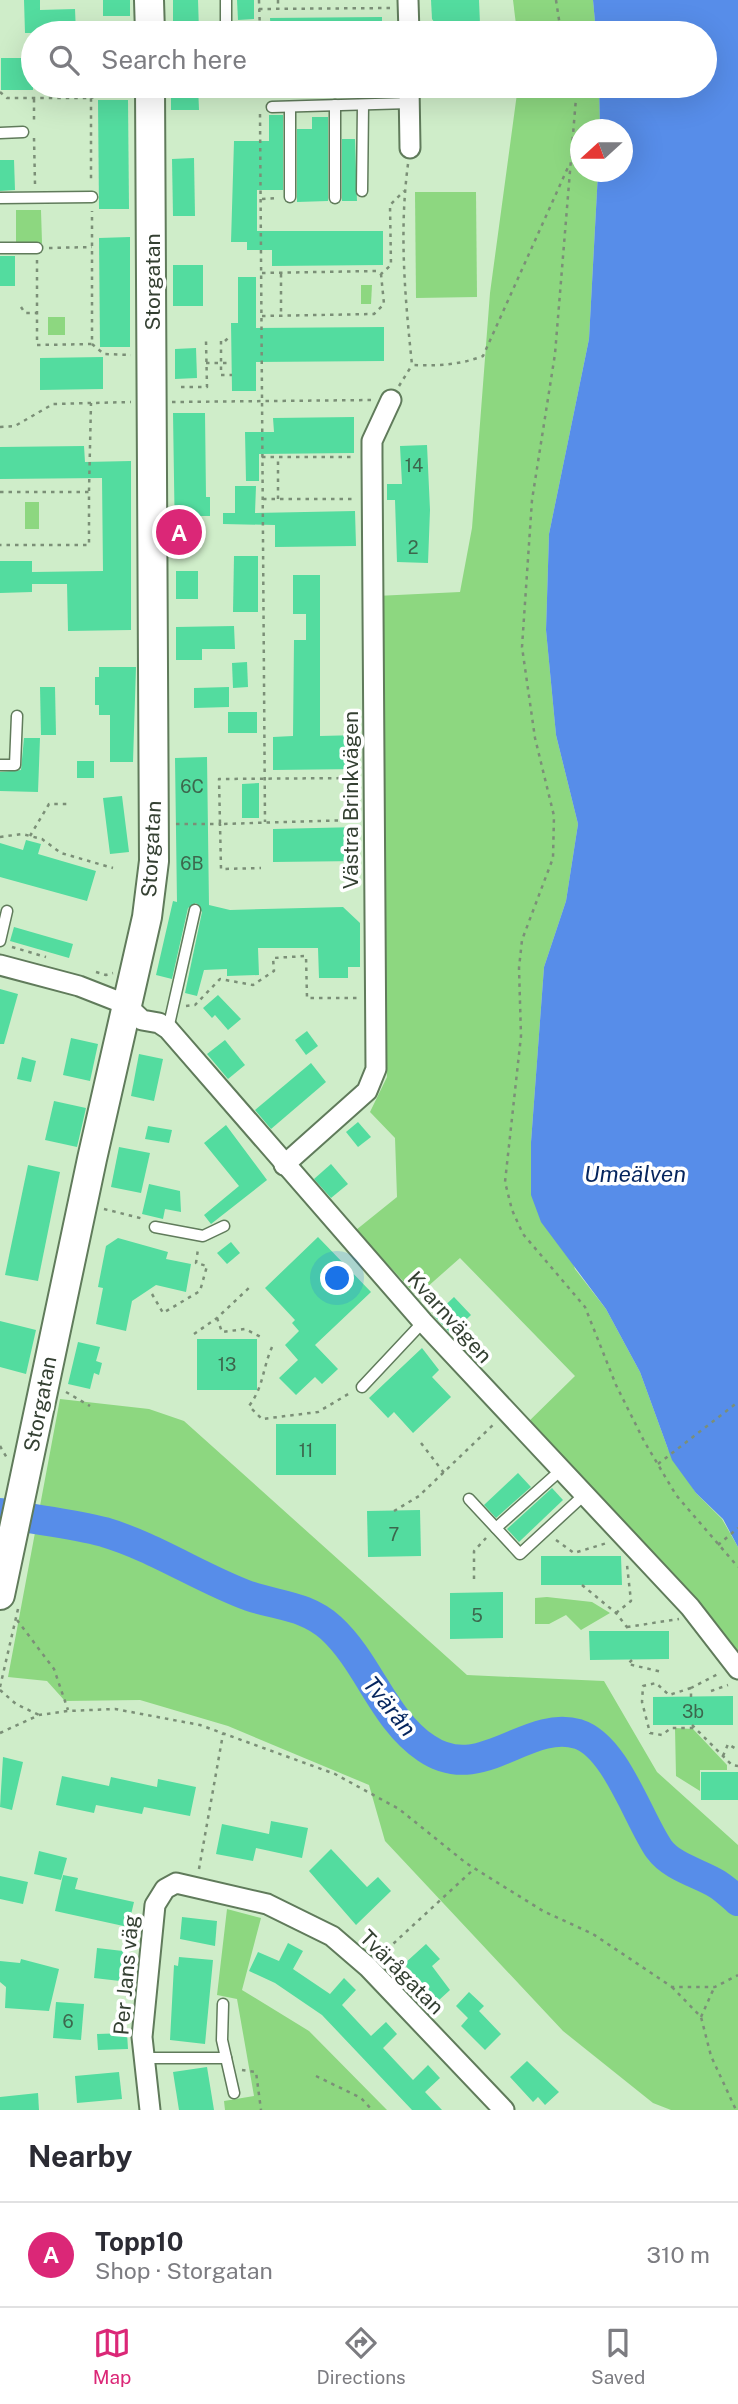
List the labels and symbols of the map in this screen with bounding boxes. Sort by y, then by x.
north arrow [570,119,633,182]
street label: Storgatan [140,233,165,331]
house number: 14 [405,455,423,476]
pin: A [156,506,202,558]
house number: 2 [408,537,418,558]
street label: Västra Brinkvägen [338,711,363,889]
house number: 6C [180,776,204,797]
street label: Storgatan [136,800,166,898]
house number: 6B [180,853,204,874]
water label: Umeälven [584,1160,686,1187]
your location [320,1261,354,1295]
street label: Kvarnvägen [403,1266,497,1368]
street label: Storgatan [18,1354,62,1454]
house number: 13 [218,1354,236,1375]
house number: 11 [299,1440,313,1461]
house number: 7 [389,1524,399,1545]
house number: 5 [471,1605,483,1626]
water label: Tvärån [358,1671,422,1741]
house number: 3b [682,1701,704,1722]
street label: Per Jans väg [108,1914,144,2036]
street label: Tvärågatan [355,1925,449,2019]
house number: 6 [62,2011,74,2032]

